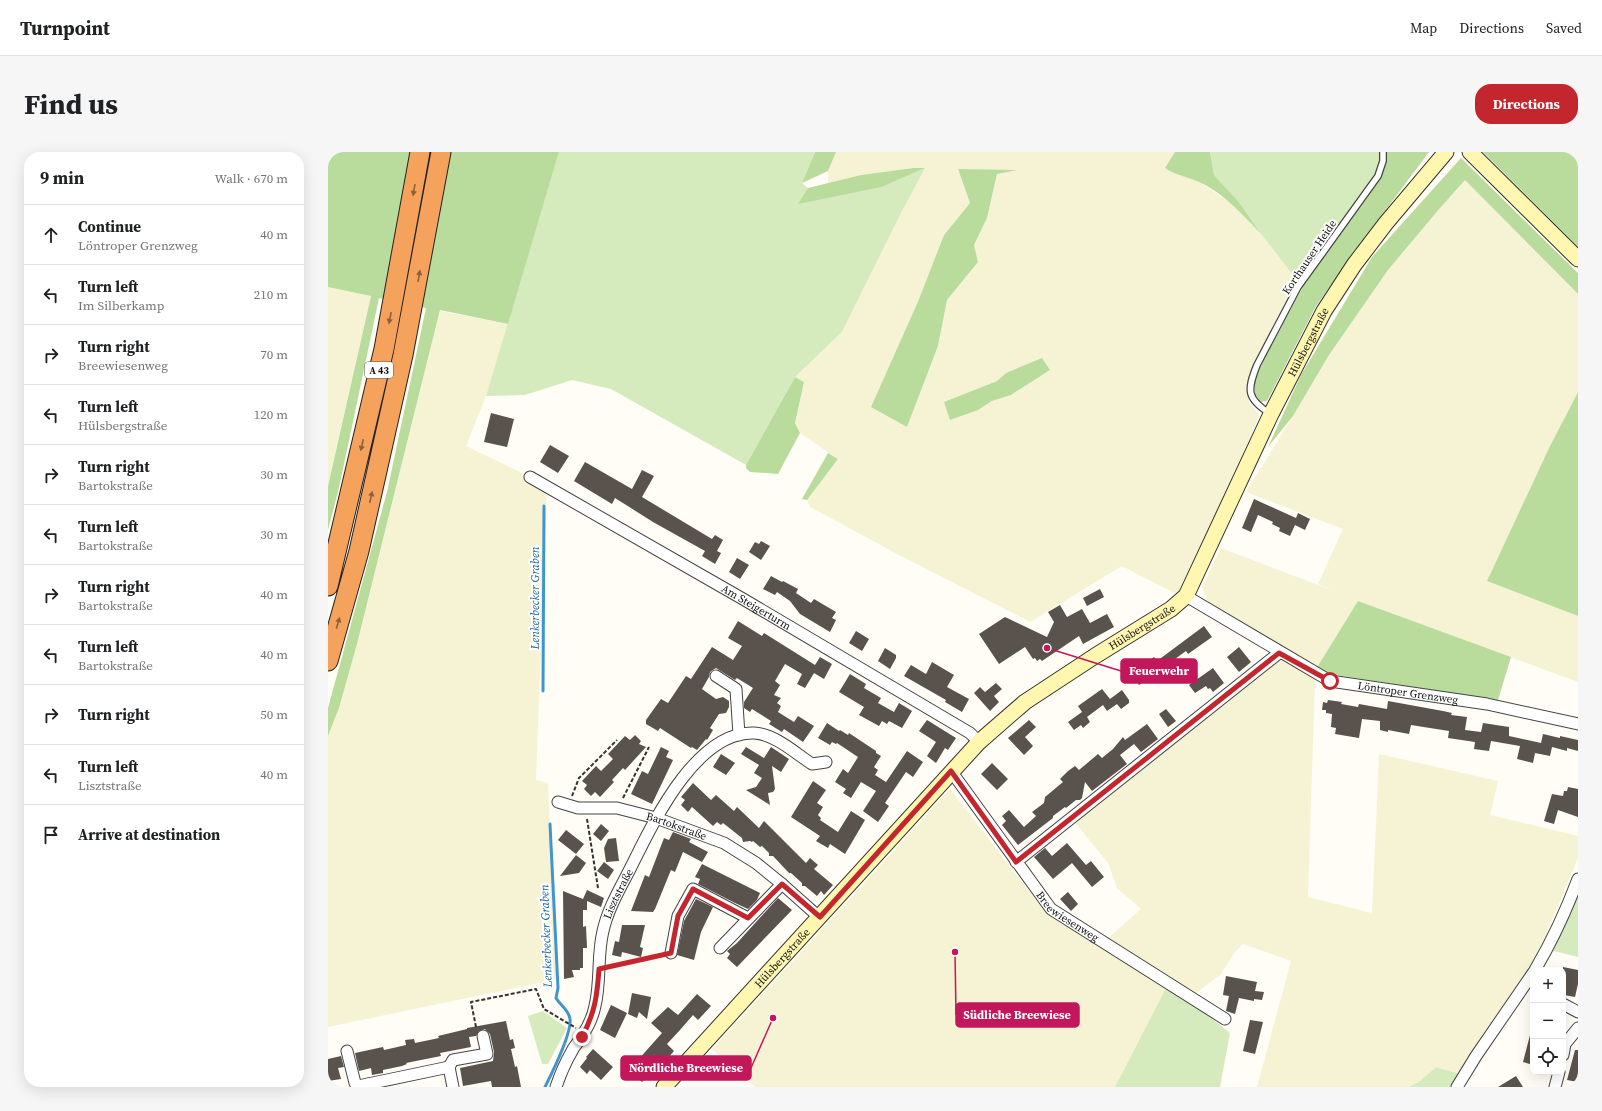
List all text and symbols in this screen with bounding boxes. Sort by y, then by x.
text: Turnpoint [20,15,110,41]
text: Map [1410,18,1437,38]
text: Directions [1459,18,1524,38]
text: Saved [1546,18,1582,38]
button: Directions [1475,84,1578,124]
text: Find us [24,85,118,123]
text: 9 min [40,166,84,190]
text: Walk · 670 m [215,170,288,187]
one-way arrow [411,184,417,197]
text: Continue [78,216,141,237]
street label: Korthauser Heide [1279,217,1340,298]
icon: ahead [40,224,62,246]
text: 40 m [260,226,288,243]
text: Löntroper Grenzweg [78,237,198,254]
one-way arrow [416,270,422,282]
text: Turn left [78,276,138,297]
icon: left [40,284,62,306]
text: 210 m [254,286,288,303]
text: Im Silberkamp [78,297,164,314]
street label: Hülsbergstraße [1285,304,1333,379]
one-way arrow [387,312,393,324]
text: Turn right [78,336,150,357]
icon: right [40,344,62,366]
text: 70 m [260,346,288,363]
text: Breewiesenweg [78,357,168,374]
road number: A 43 [365,362,393,378]
text: Turn left [78,396,138,417]
icon: left [40,404,62,426]
text: 120 m [254,406,288,423]
text: Hülsbergstraße [78,417,167,434]
one-way arrow [358,439,364,451]
text: Turn right [78,456,150,477]
icon: right [40,464,62,486]
text: 30 m [260,466,288,483]
text: Bartokstraße [78,477,153,494]
one-way arrow [368,491,374,504]
text: Turn left [78,516,138,537]
icon: left [40,524,62,546]
text: 30 m [260,526,288,543]
text: Bartokstraße [78,537,153,554]
water label: Lenkerbecker Graben [527,546,543,651]
text: Turn right [78,576,150,597]
street label: Am Steigerturm [718,581,794,634]
icon: right [40,584,62,606]
text: 40 m [260,586,288,603]
text: Bartokstraße [78,597,153,614]
street label: Hülsbergstraße [1106,601,1179,654]
one-way arrow [336,617,342,630]
text: Turn left [78,636,138,657]
icon: left [40,644,62,666]
text: 40 m [260,646,288,663]
text: Bartokstraße [78,657,153,674]
callout: Feuerwehr [1121,659,1197,683]
text: Feuerwehr [1129,663,1189,679]
route start [1321,672,1339,690]
street label: Löntroper Grenzweg [1357,678,1459,708]
icon: right [40,704,62,726]
text: Turn right [78,704,150,725]
text: 50 m [260,706,288,723]
text: Turn left [78,756,138,777]
icon: left [40,764,62,786]
text: 40 m [260,766,288,783]
text: Lisztstraße [78,777,142,794]
street label: Bartokstraße [644,809,709,844]
icon: arrive [40,824,62,846]
text: Arrive at destination [78,824,220,845]
street label: Lisztstraße [600,866,637,921]
water label: Lenkerbecker Graben [536,884,556,989]
street label: Breewiesenweg [1032,888,1102,946]
street label: Hülsbergstraße [751,925,814,991]
map controls [1530,967,1566,1075]
button: + [1530,967,1566,1003]
callout: Südliche Breewiese [956,1003,1079,1027]
button: − [1530,1003,1566,1039]
text: Südliche Breewiese [963,1007,1071,1023]
route end [573,1028,591,1046]
button: locate [1530,1039,1566,1075]
callout: Nördliche Breewiese [621,1056,751,1080]
text: Nördliche Breewiese [629,1060,743,1076]

